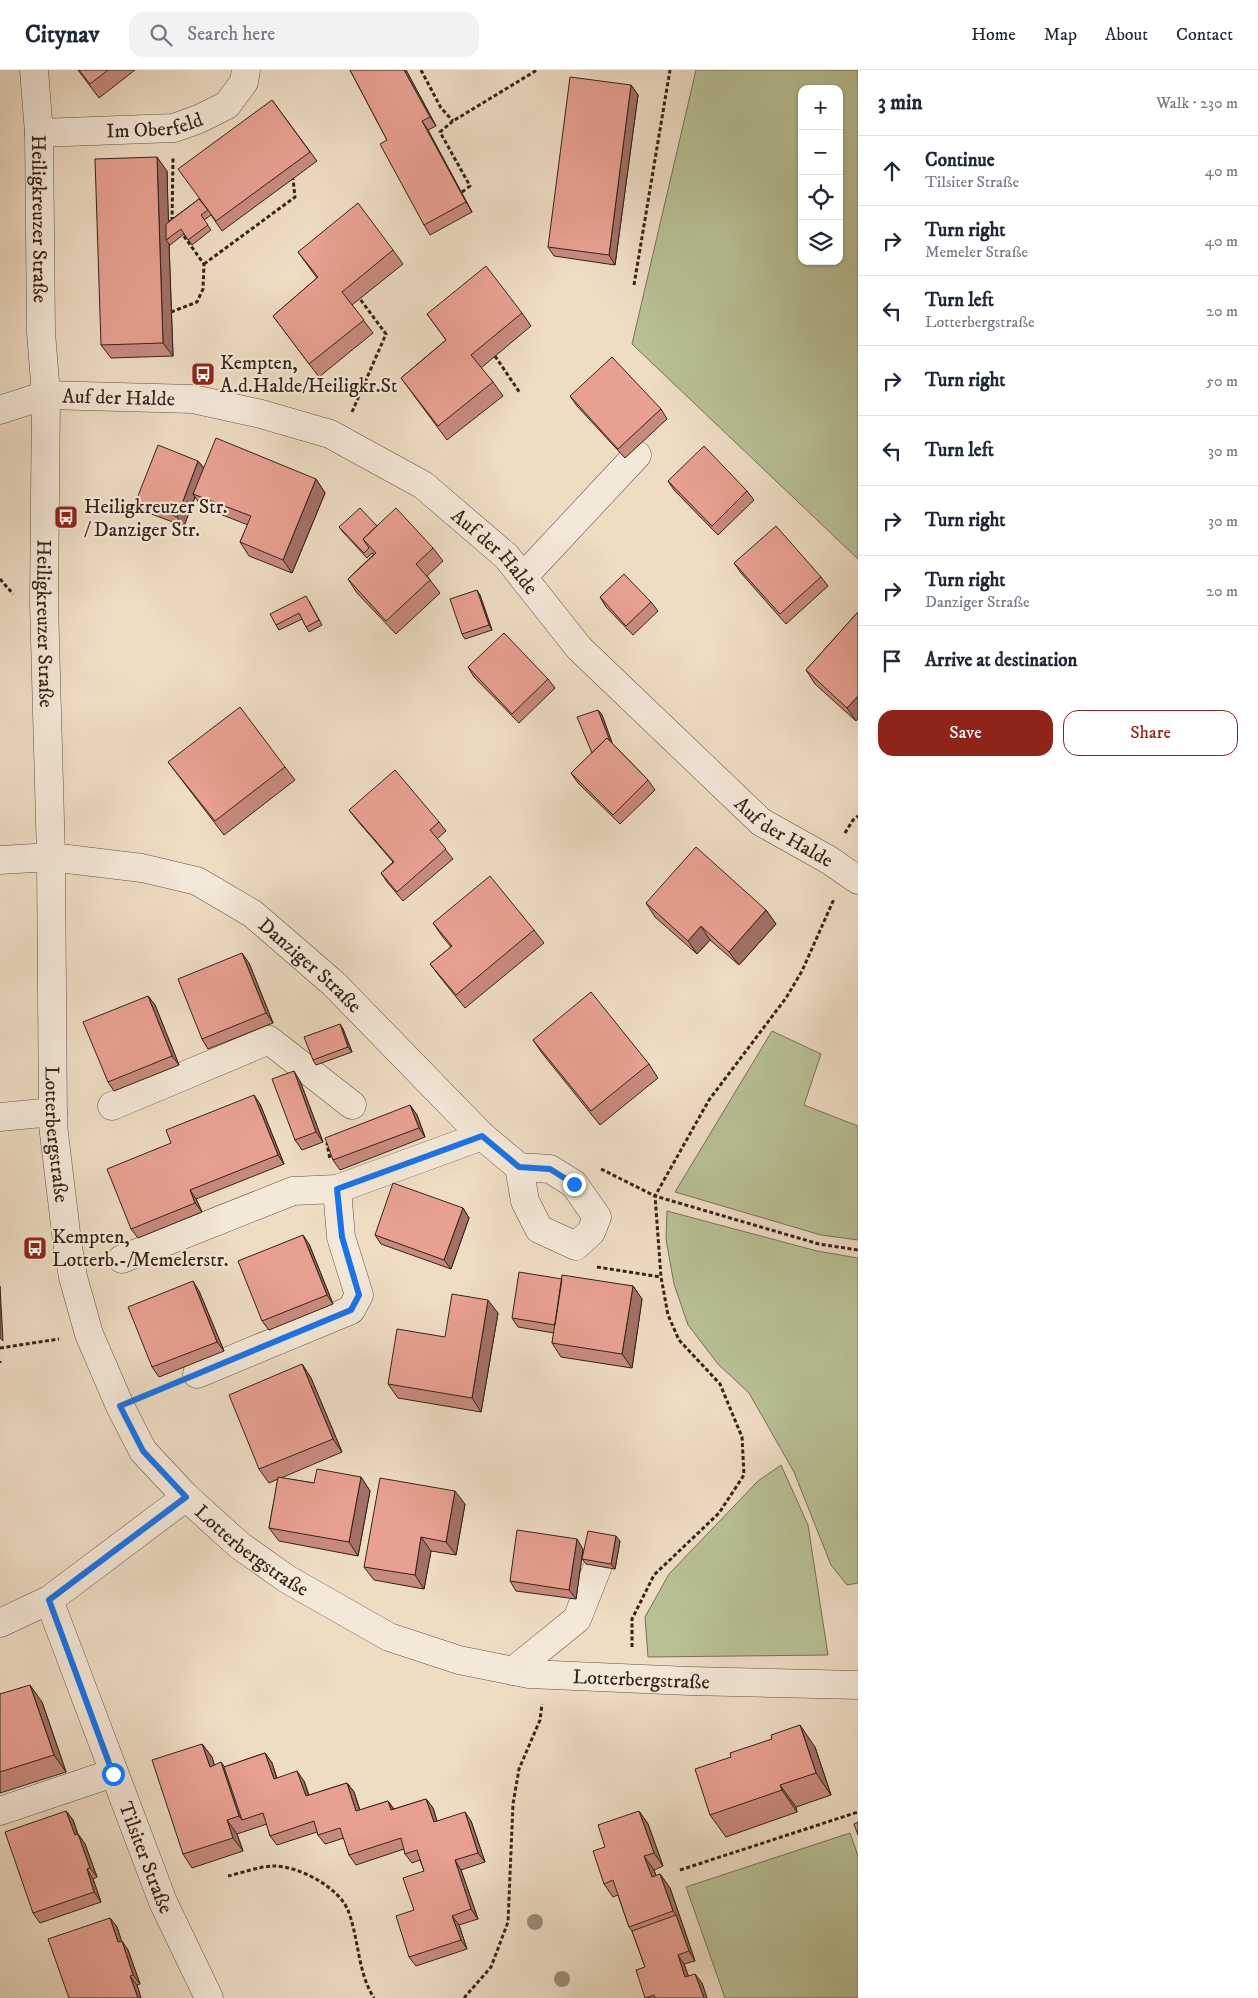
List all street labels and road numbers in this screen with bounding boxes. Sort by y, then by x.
street label: Im Oberfeld [106,108,207,145]
street label: Heiligkreuzer Straße [25,135,52,303]
street label: Auf der Halde [62,384,175,413]
street label: Auf der Halde [446,504,543,600]
street label: Heiligkreuzer Straße [30,539,58,708]
street label: Auf der Halde [728,792,837,874]
street label: Danziger Straße [252,913,366,1019]
street label: Lotterbergstraße [39,1066,73,1204]
street label: Lotterbergstraße [189,1500,313,1603]
street label: Lotterbergstraße [572,1665,710,1695]
street label: Tilsiter Straße [112,1798,178,1918]

